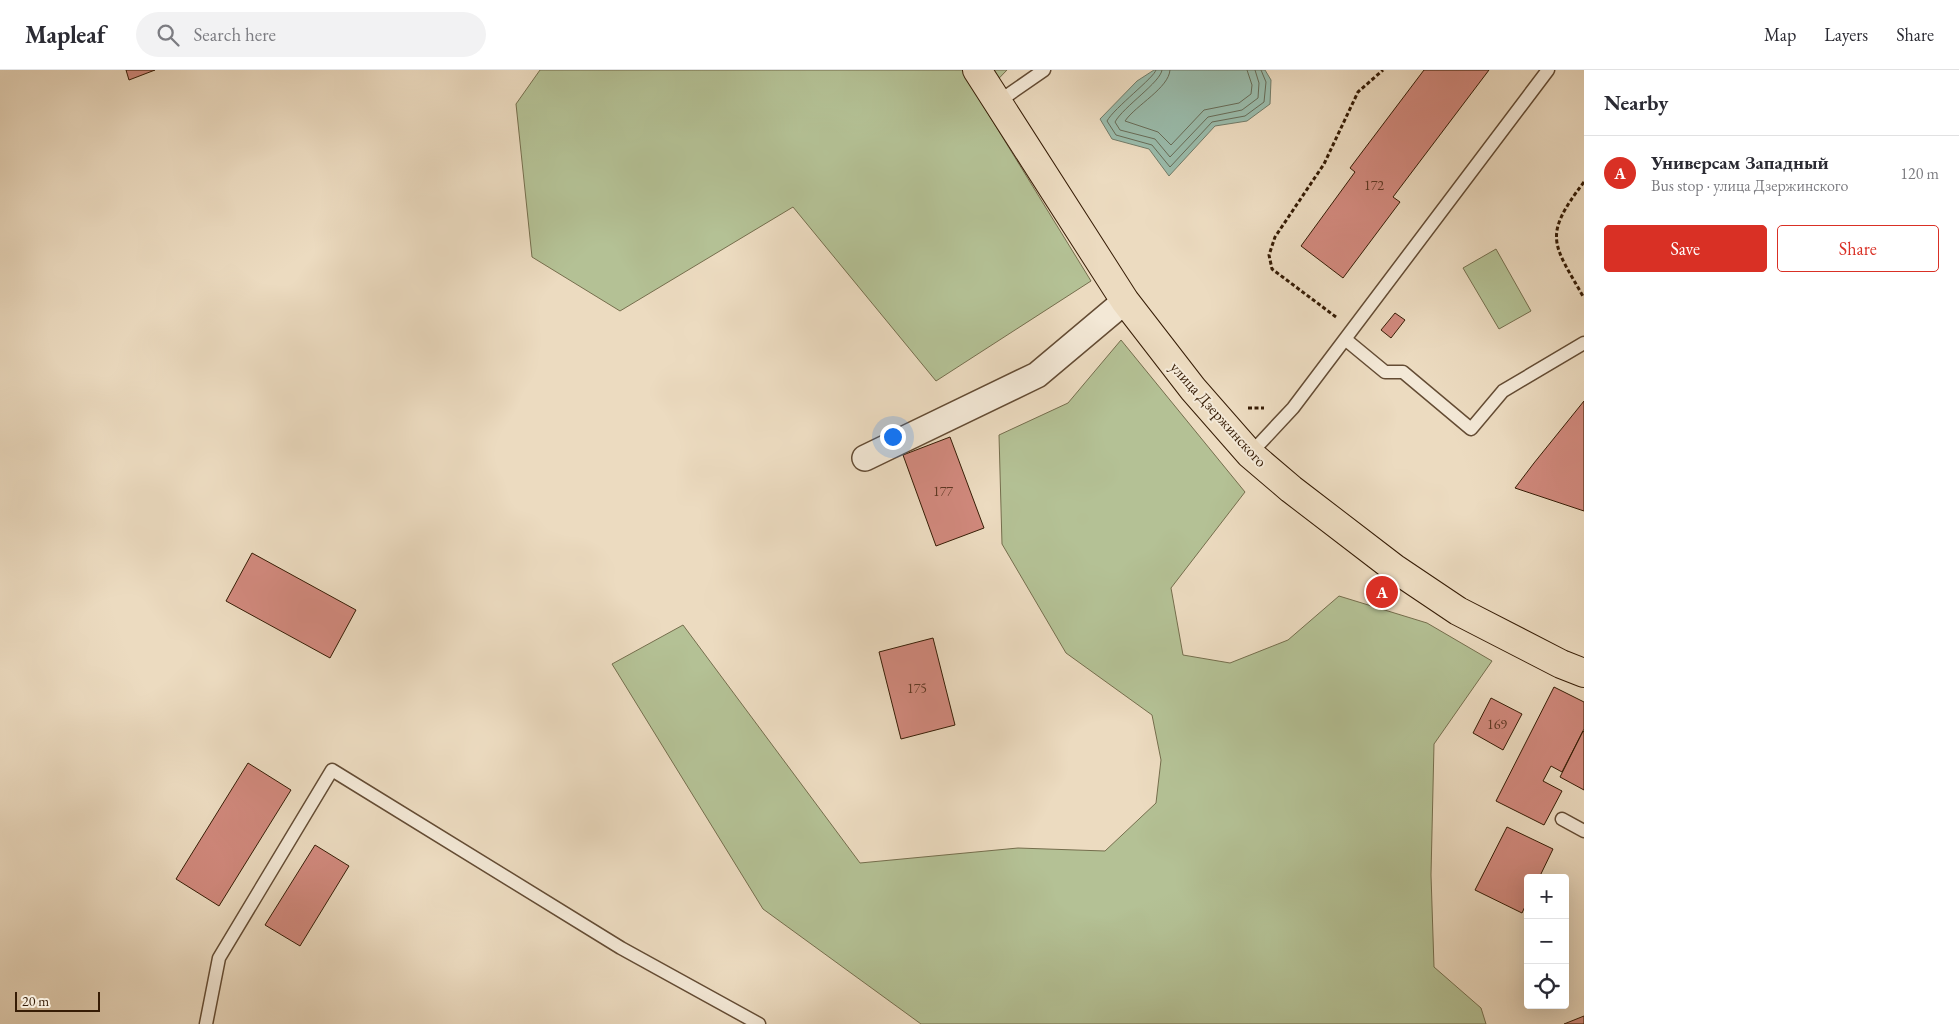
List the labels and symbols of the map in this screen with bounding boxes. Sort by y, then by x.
house number: 172 [1364,176,1384,194]
street label: улица Дзержинского [1166,357,1272,472]
your location [880,424,906,450]
house number: 177 [933,482,953,500]
pin: A [1366,573,1398,611]
house number: 175 [907,679,927,697]
house number: 169 [1487,715,1507,733]
scale bar [15,989,100,1012]

